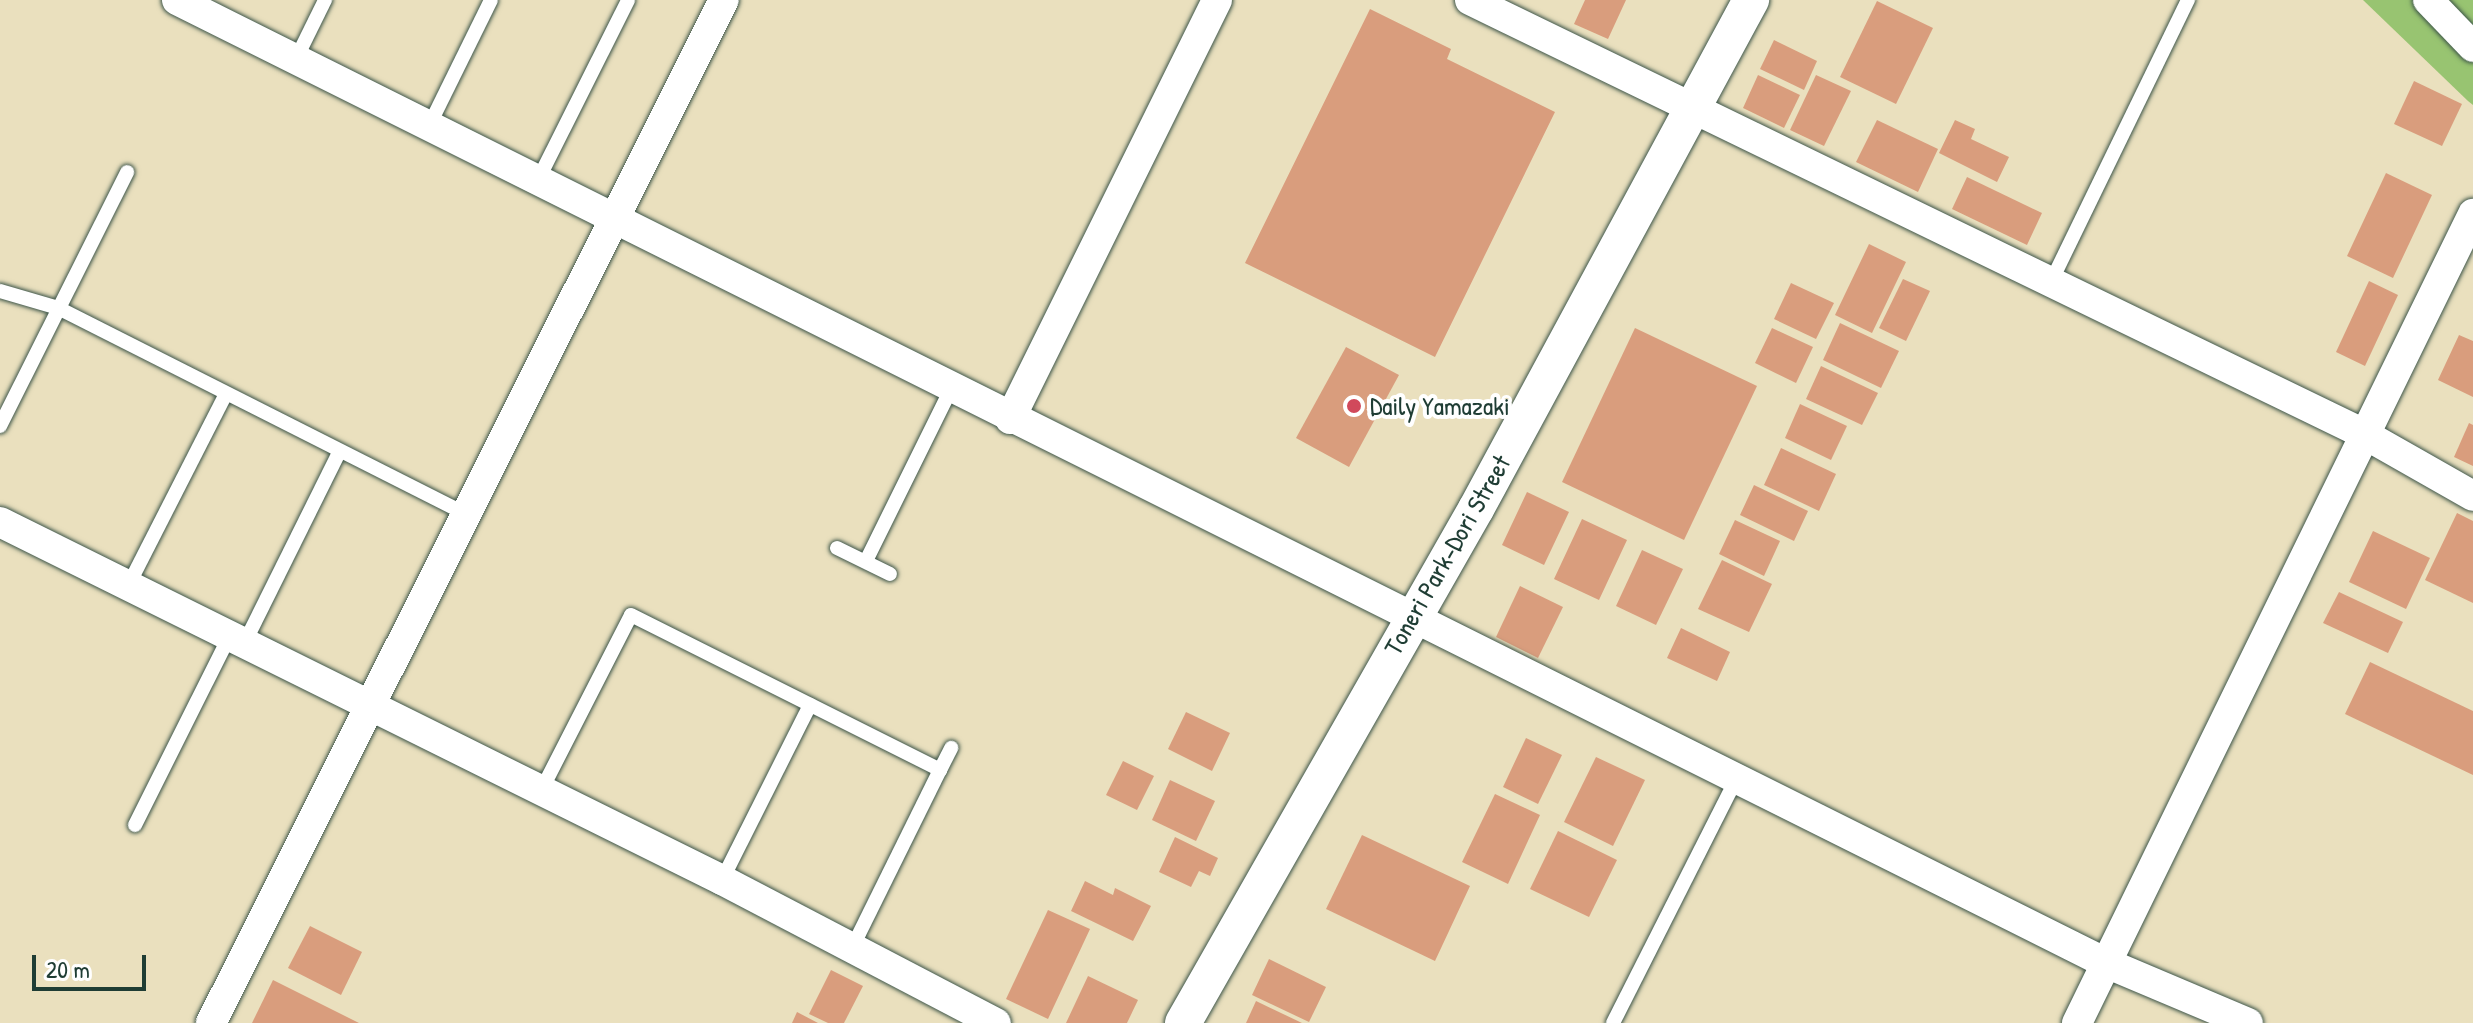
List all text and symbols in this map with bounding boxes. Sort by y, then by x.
place label: Daily Yamazaki [1370,390,1510,422]
marker: Daily Yamazaki [1345,397,1363,415]
street label: Toneri Park-Dori Street [1377,449,1517,661]
scale bar [36,939,150,989]
text: 20 m [46,953,90,985]

